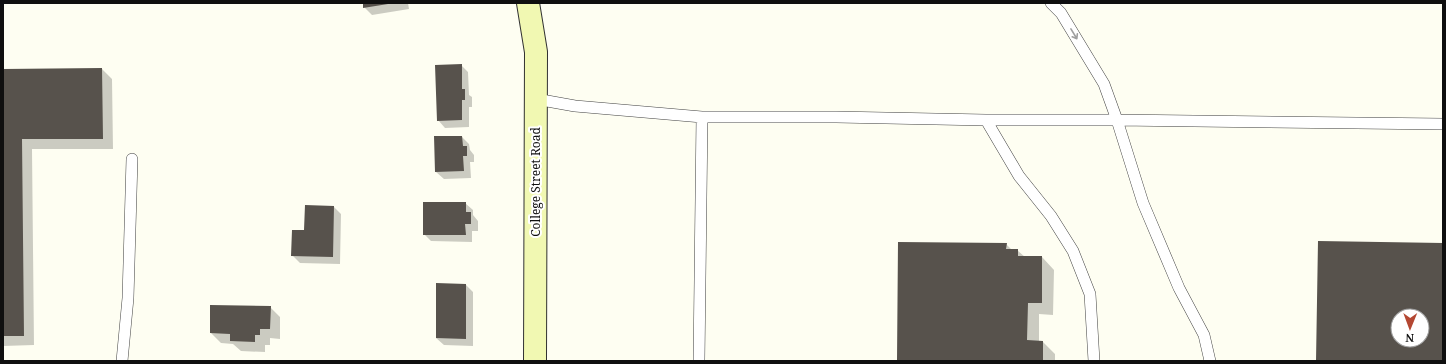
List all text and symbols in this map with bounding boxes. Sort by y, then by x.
one-way arrow [1070,28,1078,40]
street label: College Street Road [527,127,544,237]
north arrow [1390,308,1430,348]
text: N [1405,331,1414,346]

